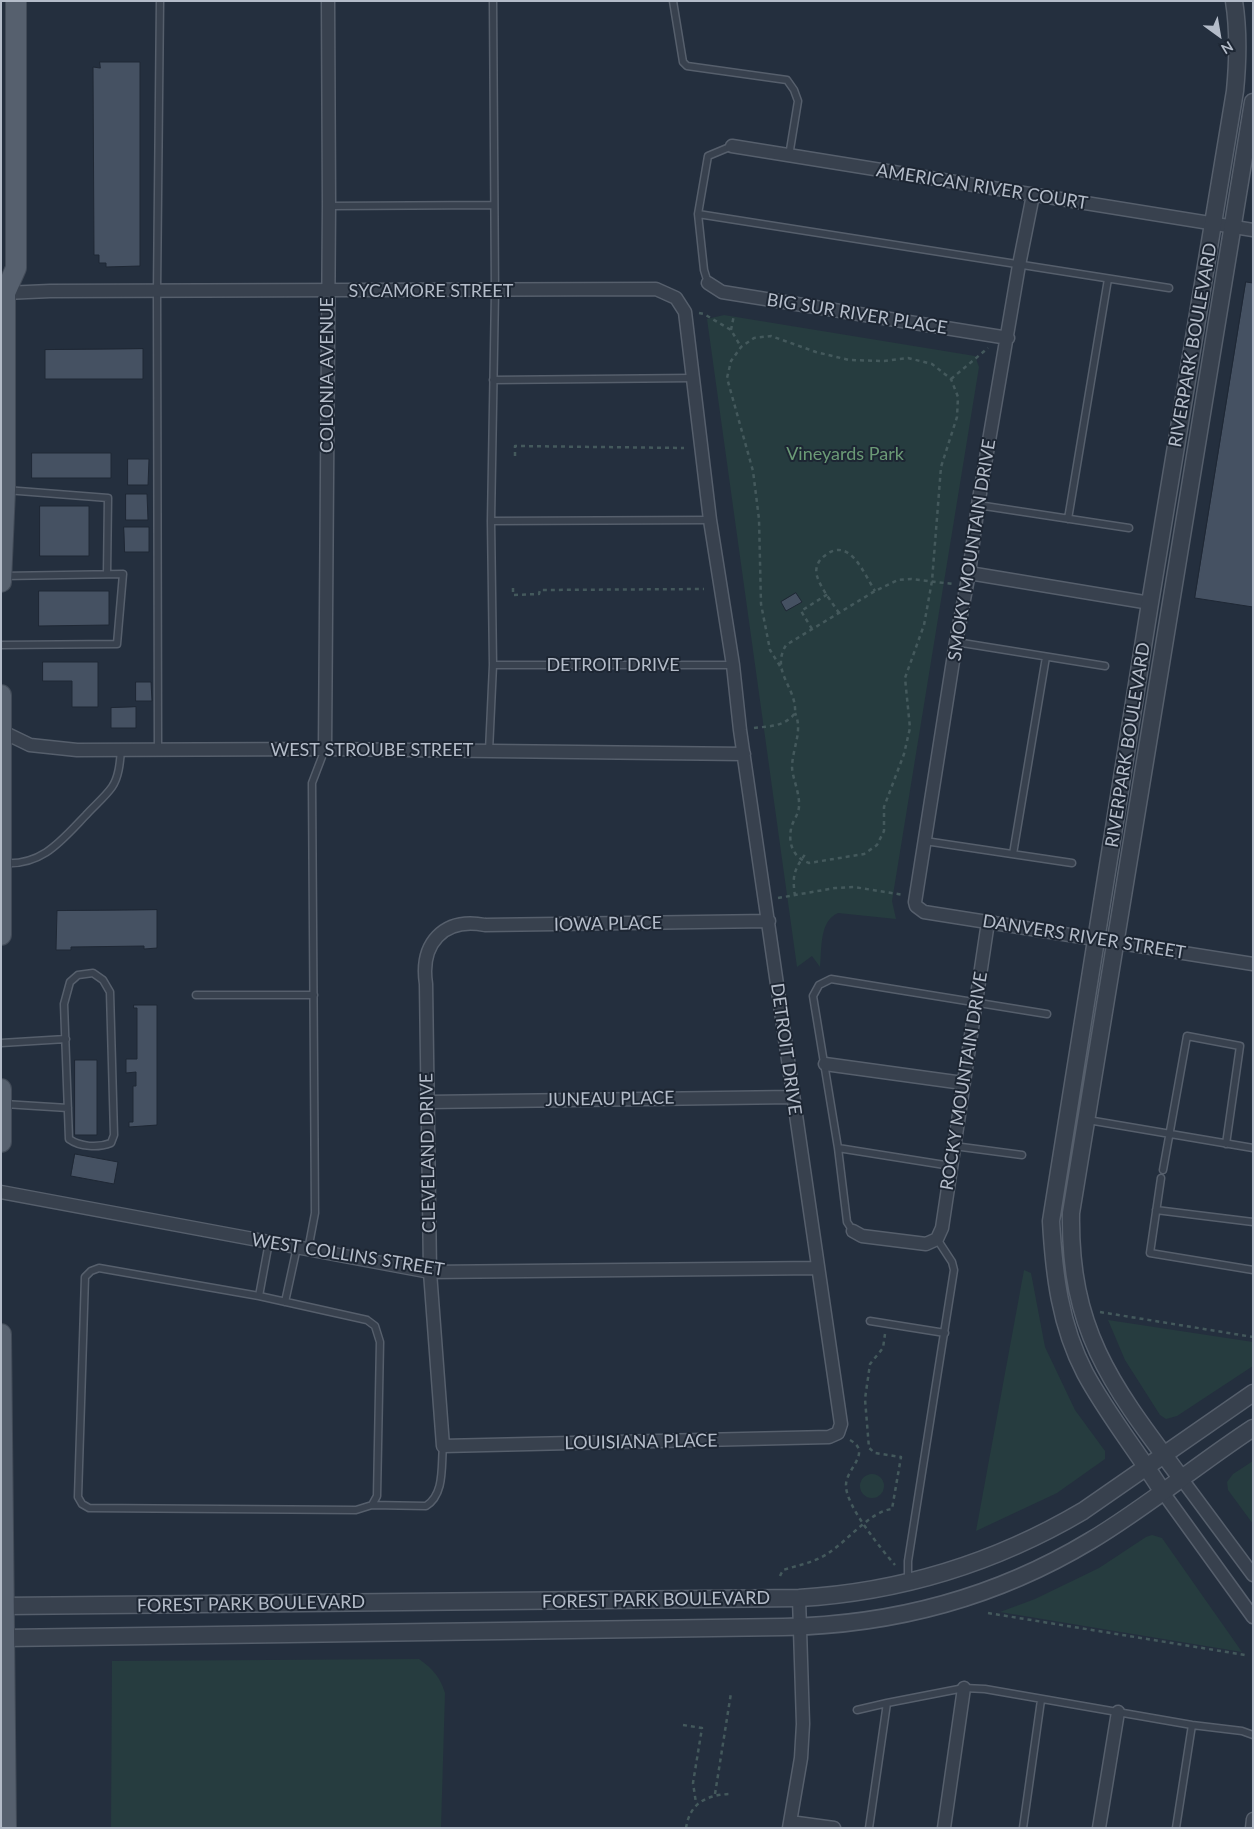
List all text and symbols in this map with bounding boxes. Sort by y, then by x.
north arrow [1194,10,1244,60]
text: N [1218,38,1236,58]
street label: AMERICAN RIVER COURT [875,160,1089,214]
street label: RIVERPARK BOULEVARD [1164,241,1222,449]
street label: SYCAMORE STREET [349,280,513,302]
street label: BIG SUR RIVER PLACE [765,289,949,339]
street label: COLONIA AVENUE [316,297,338,453]
street label: SMOKY MOUNTAIN DRIVE [944,438,1000,662]
park label: Vineyards Park [786,443,904,465]
street label: RIVERPARK BOULEVARD [1101,641,1155,849]
street label: DETROIT DRIVE [546,654,680,676]
street label: WEST STROUBE STREET [271,739,473,761]
street label: DANVERS RIVER STREET [981,910,1187,964]
street label: IOWA PLACE [554,912,662,936]
street label: ROCKY MOUNTAIN DRIVE [936,970,992,1192]
street label: DETROIT DRIVE [766,982,806,1116]
street label: CLEVELAND DRIVE [416,1073,440,1233]
street label: JUNEAU PLACE [545,1087,675,1111]
street label: WEST COLLINS STREET [250,1229,446,1281]
street label: LOUISIANA PLACE [564,1430,718,1454]
street label: FOREST PARK BOULEVARD [542,1587,770,1613]
street label: FOREST PARK BOULEVARD [137,1591,365,1617]

